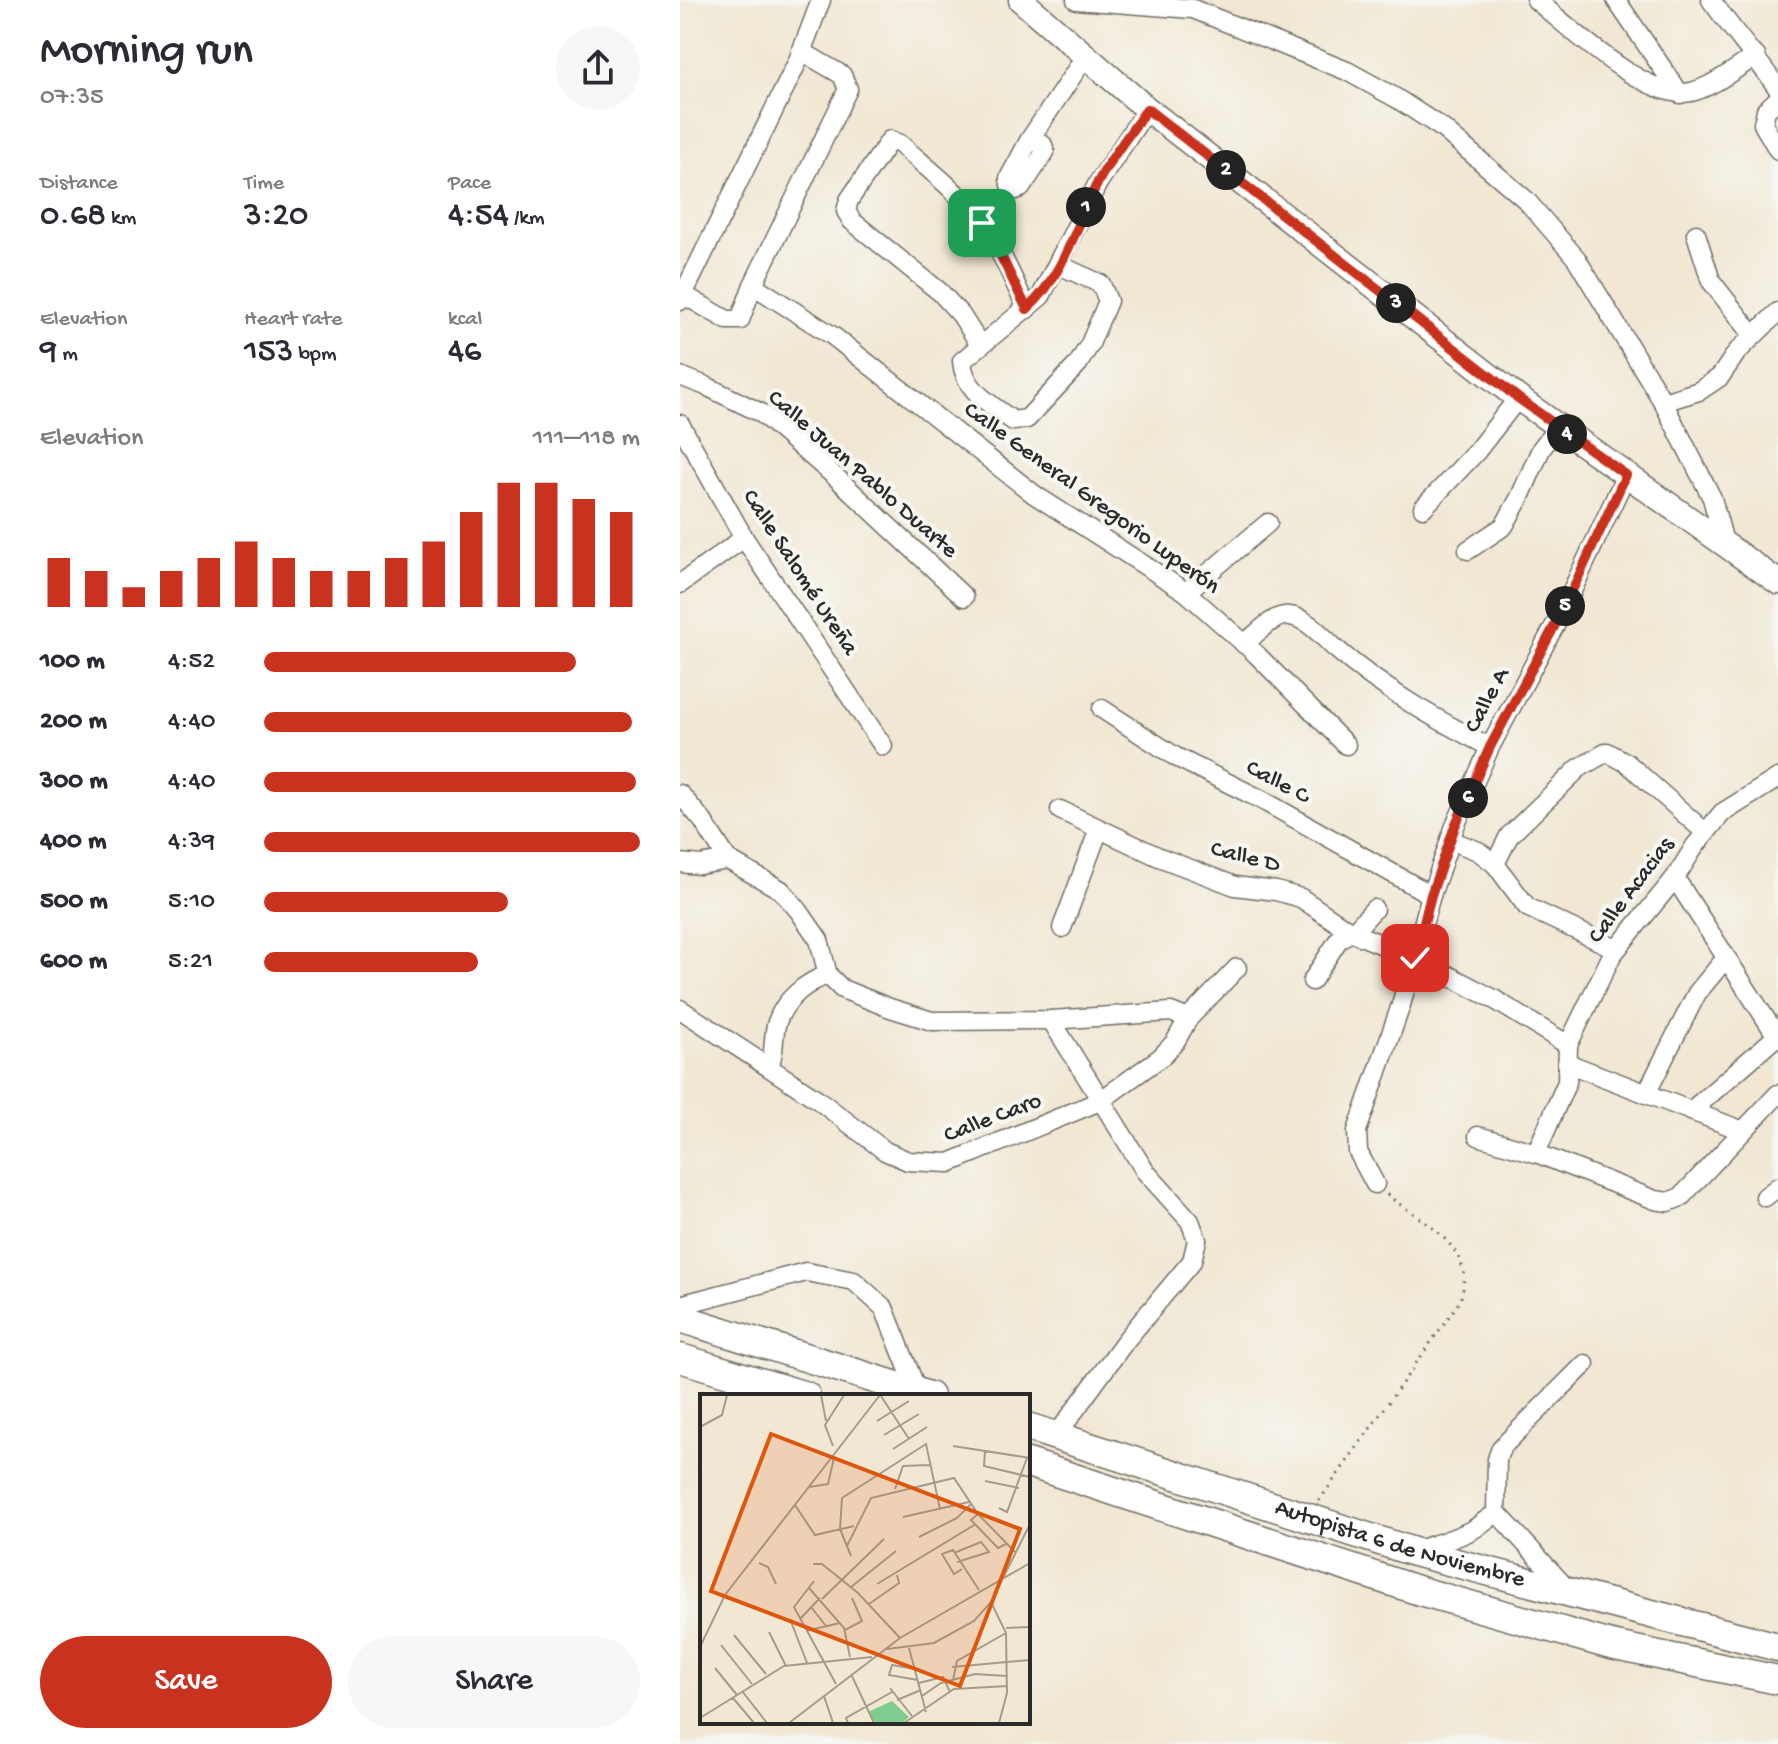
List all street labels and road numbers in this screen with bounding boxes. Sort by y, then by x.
street label: Calle Juan Pablo Duarte [761,384,964,566]
street label: Calle General Gregorio Luperón [957,396,1225,602]
street label: Calle Salomé Ureña [735,485,864,662]
street label: Calle A [1459,662,1518,738]
street label: Calle C [1240,754,1316,813]
street label: Calle Acacias [1582,831,1682,950]
street label: Calle D [1207,835,1283,881]
street label: Calle Caro [940,1087,1046,1151]
street label: Autopista 6 de Noviembre [1271,1493,1528,1595]

